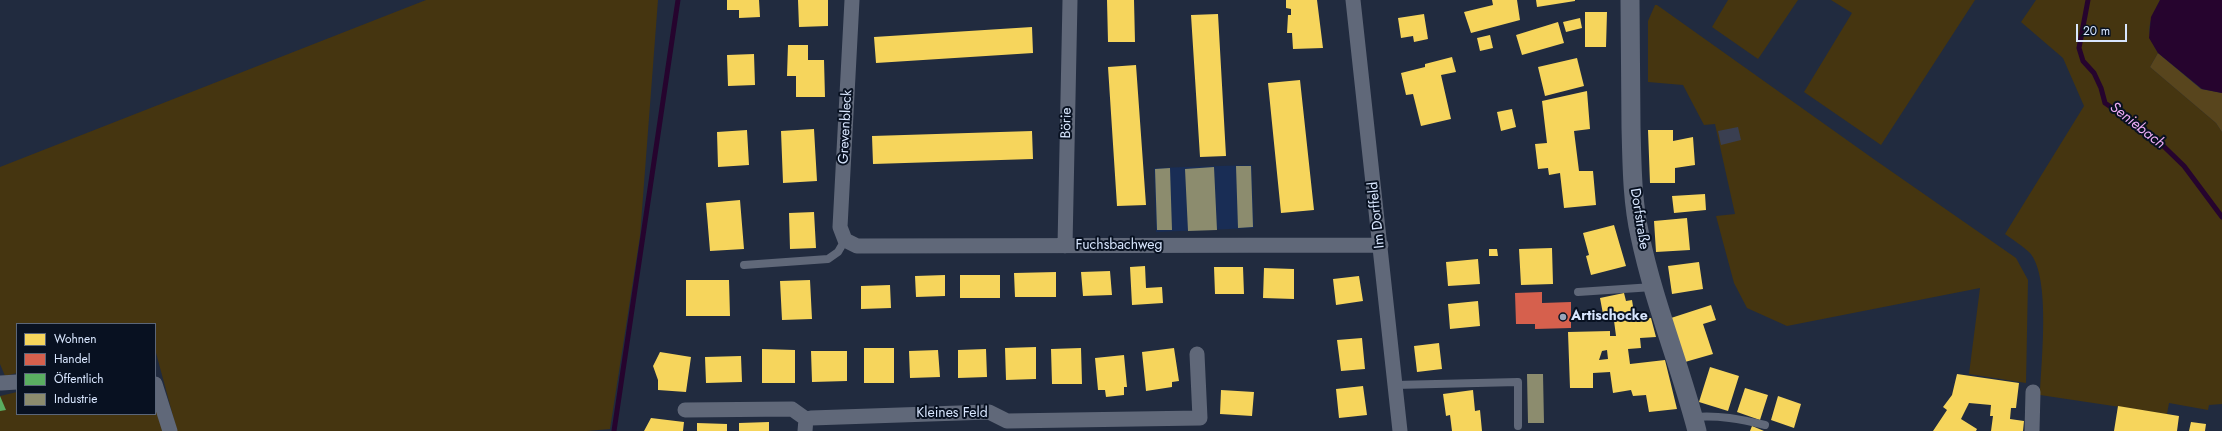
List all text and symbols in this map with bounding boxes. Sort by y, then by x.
scale bar [2078,16,2129,42]
text: 20 m [2083,22,2110,40]
street label: Grevenbleck [836,90,856,164]
water label: Seniebach [2106,99,2168,153]
street label: Börie [1058,107,1076,139]
street label: Im Dorffeld [1365,181,1389,249]
street label: Dorfstraße [1626,187,1652,251]
street label: Fuchsbachweg [1076,238,1162,254]
place label: Artischocke [1571,309,1648,325]
marker: Artischocke [1558,312,1568,322]
legend [16,323,156,415]
text: Wohnen [54,330,97,348]
text: Handel [54,350,90,368]
text: Öffentlich [54,370,104,388]
text: Industrie [54,390,98,408]
street label: Kleines Feld [916,406,988,422]

